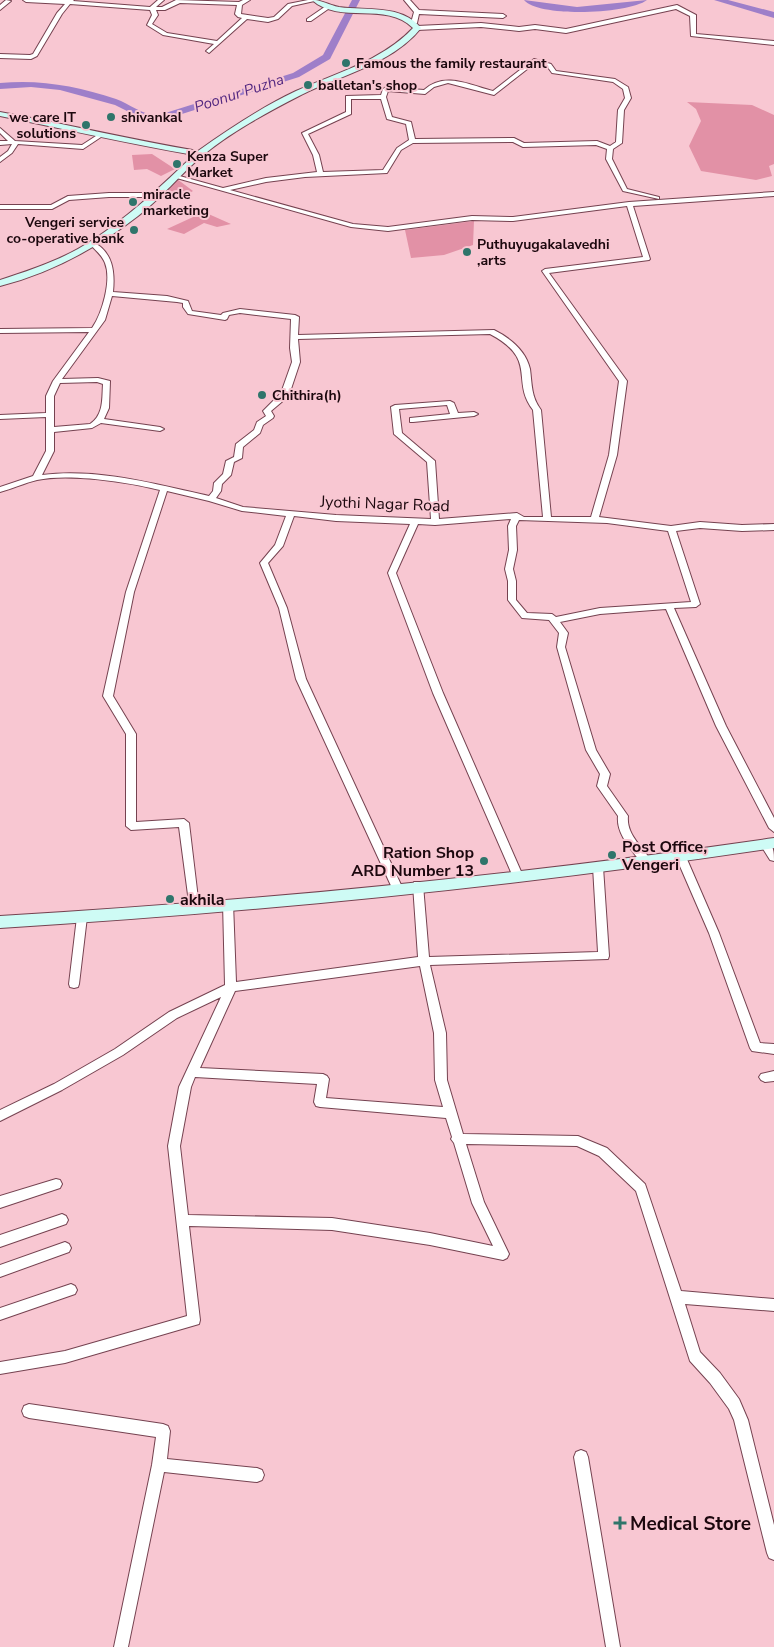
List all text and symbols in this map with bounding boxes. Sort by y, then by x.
place label: Famous the family restaurant [356,54,547,73]
marker: Famous the family restaurant [340,57,352,69]
water label: Poonur Puzha [192,69,286,117]
place label: balletan's shop [318,76,417,95]
marker: balletan's shop [302,79,314,91]
place label: we care IT solutions [9,108,76,143]
place label: shivankal [121,108,183,127]
marker: shivankal [105,111,117,123]
marker: we care IT solutions [80,119,92,131]
place label: Kenza Super Market [187,147,269,182]
marker: Kenza Super Market [171,158,183,170]
place label: miracle marketing [143,185,209,220]
marker: miracle marketing [127,196,139,208]
place label: Vengeri service co-operative bank [7,213,124,248]
marker: Vengeri service co-operative bank [128,224,140,236]
place label: Puthuyugakalavedhi ,arts [477,235,610,270]
marker: Puthuyugakalavedhi ,arts [461,246,473,258]
place label: Chithira(h) [272,386,342,405]
marker: Chithira(h) [256,389,268,401]
street label: Jyothi Nagar Road [319,491,450,517]
place label: Post Office, Vengeri [621,836,707,876]
place label: Ration Shop ARD Number 13 [351,842,474,882]
marker: Post Office, Vengeri [606,849,618,861]
marker: Ration Shop ARD Number 13 [478,855,490,867]
place label: akhila [180,889,225,911]
marker: akhila [164,893,176,905]
place label: Medical Store [630,1511,751,1537]
marker: Medical Store [614,1517,626,1529]

